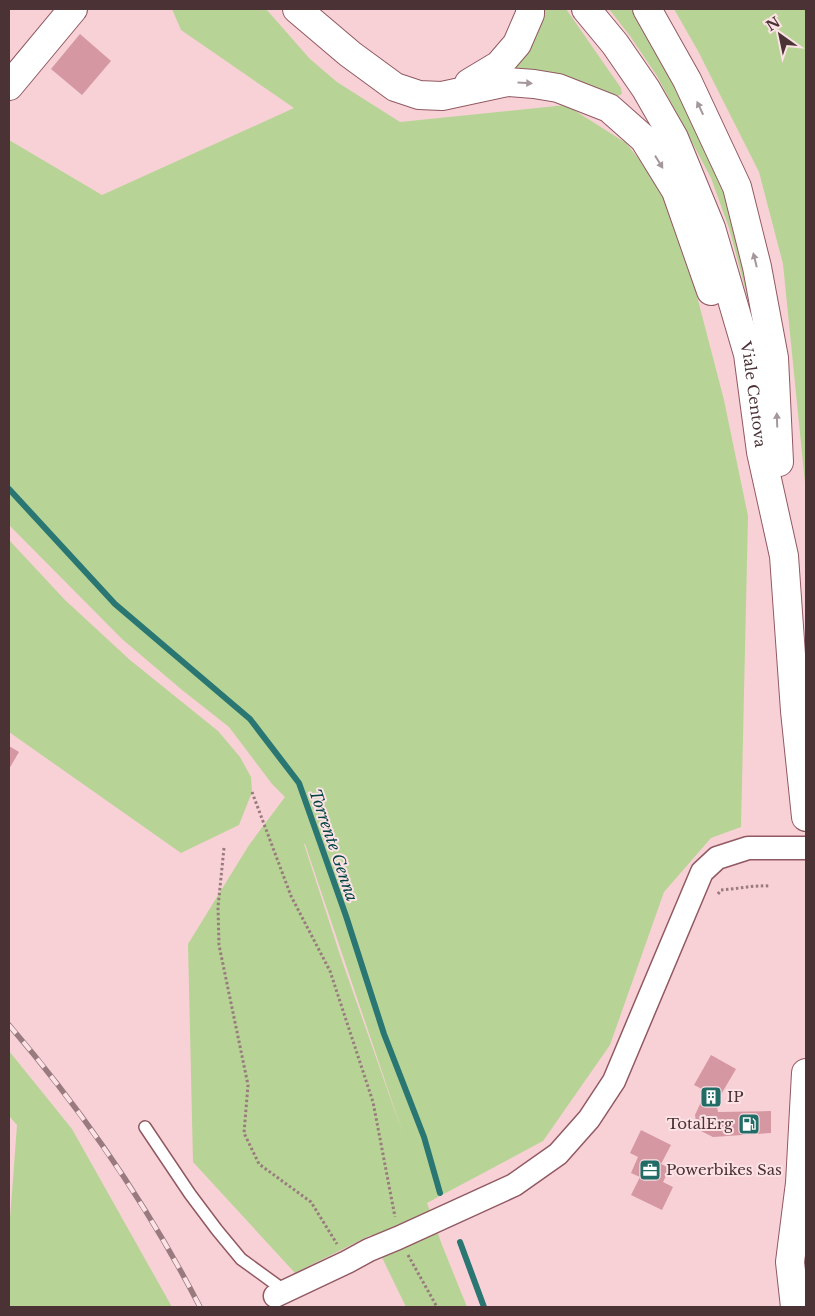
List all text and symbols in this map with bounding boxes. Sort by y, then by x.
north arrow [755,10,805,60]
text: N [762,13,783,35]
one-way arrow [517,80,533,88]
one-way arrow [695,101,703,115]
one-way arrow [654,155,664,168]
one-way arrow [751,252,759,267]
street label: Viale Centova [736,338,770,449]
one-way arrow [772,412,780,428]
water label: Torrente Genna [305,786,363,904]
building icon: IP [699,1085,723,1109]
place label: IP [727,1087,744,1106]
fuel station icon: TotalErg [737,1112,761,1136]
place label: TotalErg [667,1114,734,1133]
office icon: Powerbikes Sas [638,1158,662,1182]
place label: Powerbikes Sas [666,1160,782,1179]

